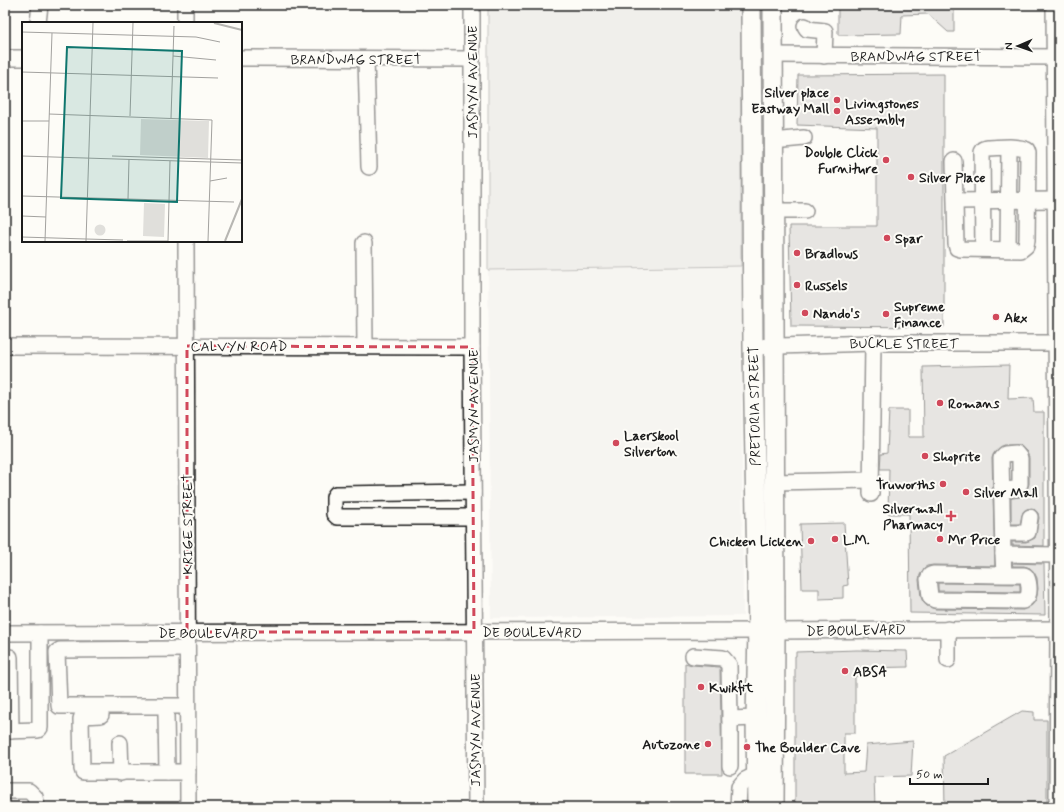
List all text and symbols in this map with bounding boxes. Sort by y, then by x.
inset map [22,22,242,242]
street label: JASMYN AVENUE [464,25,482,139]
north arrow [998,26,1038,66]
text: N [1002,42,1016,50]
street label: BRANDWAG STREET [850,48,982,66]
street label: BRANDWAG STREET [290,51,422,69]
place label: Silver place Eastway Mall [751,84,830,118]
marker: Silver place Eastway Mall [832,95,842,105]
place label: Livingstones Assembly [845,95,920,129]
marker: Livingstones Assembly [832,106,842,116]
place label: Double Click Furniture [804,144,878,178]
marker: Double Click Furniture [881,155,891,165]
place label: Silver Place [919,169,986,187]
marker: Silver Place [906,172,916,182]
place label: Spar [895,230,923,248]
marker: Spar [882,233,892,243]
place label: Bradlows [805,245,858,263]
marker: Bradlows [792,248,802,258]
place label: Russels [805,277,848,295]
marker: Russels [792,280,802,290]
place label: Supreme Finance [894,298,945,332]
place label: Nando's [813,305,860,323]
marker: Nando's [800,308,810,318]
marker: Supreme Finance [881,309,891,319]
place label: Akx [1004,309,1027,327]
marker: Akx [991,312,1001,322]
street label: BUCKLE STREET [850,335,959,353]
street label: CALVYN ROAD [191,338,287,356]
street label: PRETORIA STREET [745,346,765,466]
street label: JASMYN AVENUE [465,349,483,463]
place label: Romans [948,395,1000,413]
marker: Romans [935,398,945,408]
place label: Laerskool Silverton [624,427,679,461]
marker: Laerskool Silverton [611,438,621,448]
place label: Shoprite [933,448,981,466]
marker: Shoprite [920,451,930,461]
street label: KRIGE STREET [179,473,197,575]
place label: Truworths [876,476,936,494]
marker: Truworths [938,479,948,489]
place label: Silver Mall [974,484,1038,502]
marker: Silver Mall [961,487,971,497]
place label: Silvermall Pharmacy [883,500,944,534]
marker: Silvermall Pharmacy [946,511,956,521]
place label: L.M. [843,531,870,549]
place label: Mr Price [948,531,1000,549]
place label: Chicken Licken [709,533,804,551]
marker: L.M. [830,534,840,544]
marker: Mr Price [935,534,945,544]
marker: Chicken Licken [806,536,816,546]
street label: DE BOULEVARD [806,621,906,641]
street label: DE BOULEVARD [482,624,582,642]
street label: DE BOULEVARD [158,625,258,643]
place label: ABSA [853,663,887,681]
marker: ABSA [840,666,850,676]
street label: JASMYN AVENUE [467,673,485,787]
place label: Kwikfit [709,679,754,697]
marker: Kwikfit [696,682,706,692]
place label: Autozone [642,736,700,754]
marker: Autozone [703,739,713,749]
place label: The Boulder Cave [755,739,861,757]
marker: The Boulder Cave [742,742,752,752]
scale bar [910,760,988,786]
text: 50 m [916,767,943,783]

